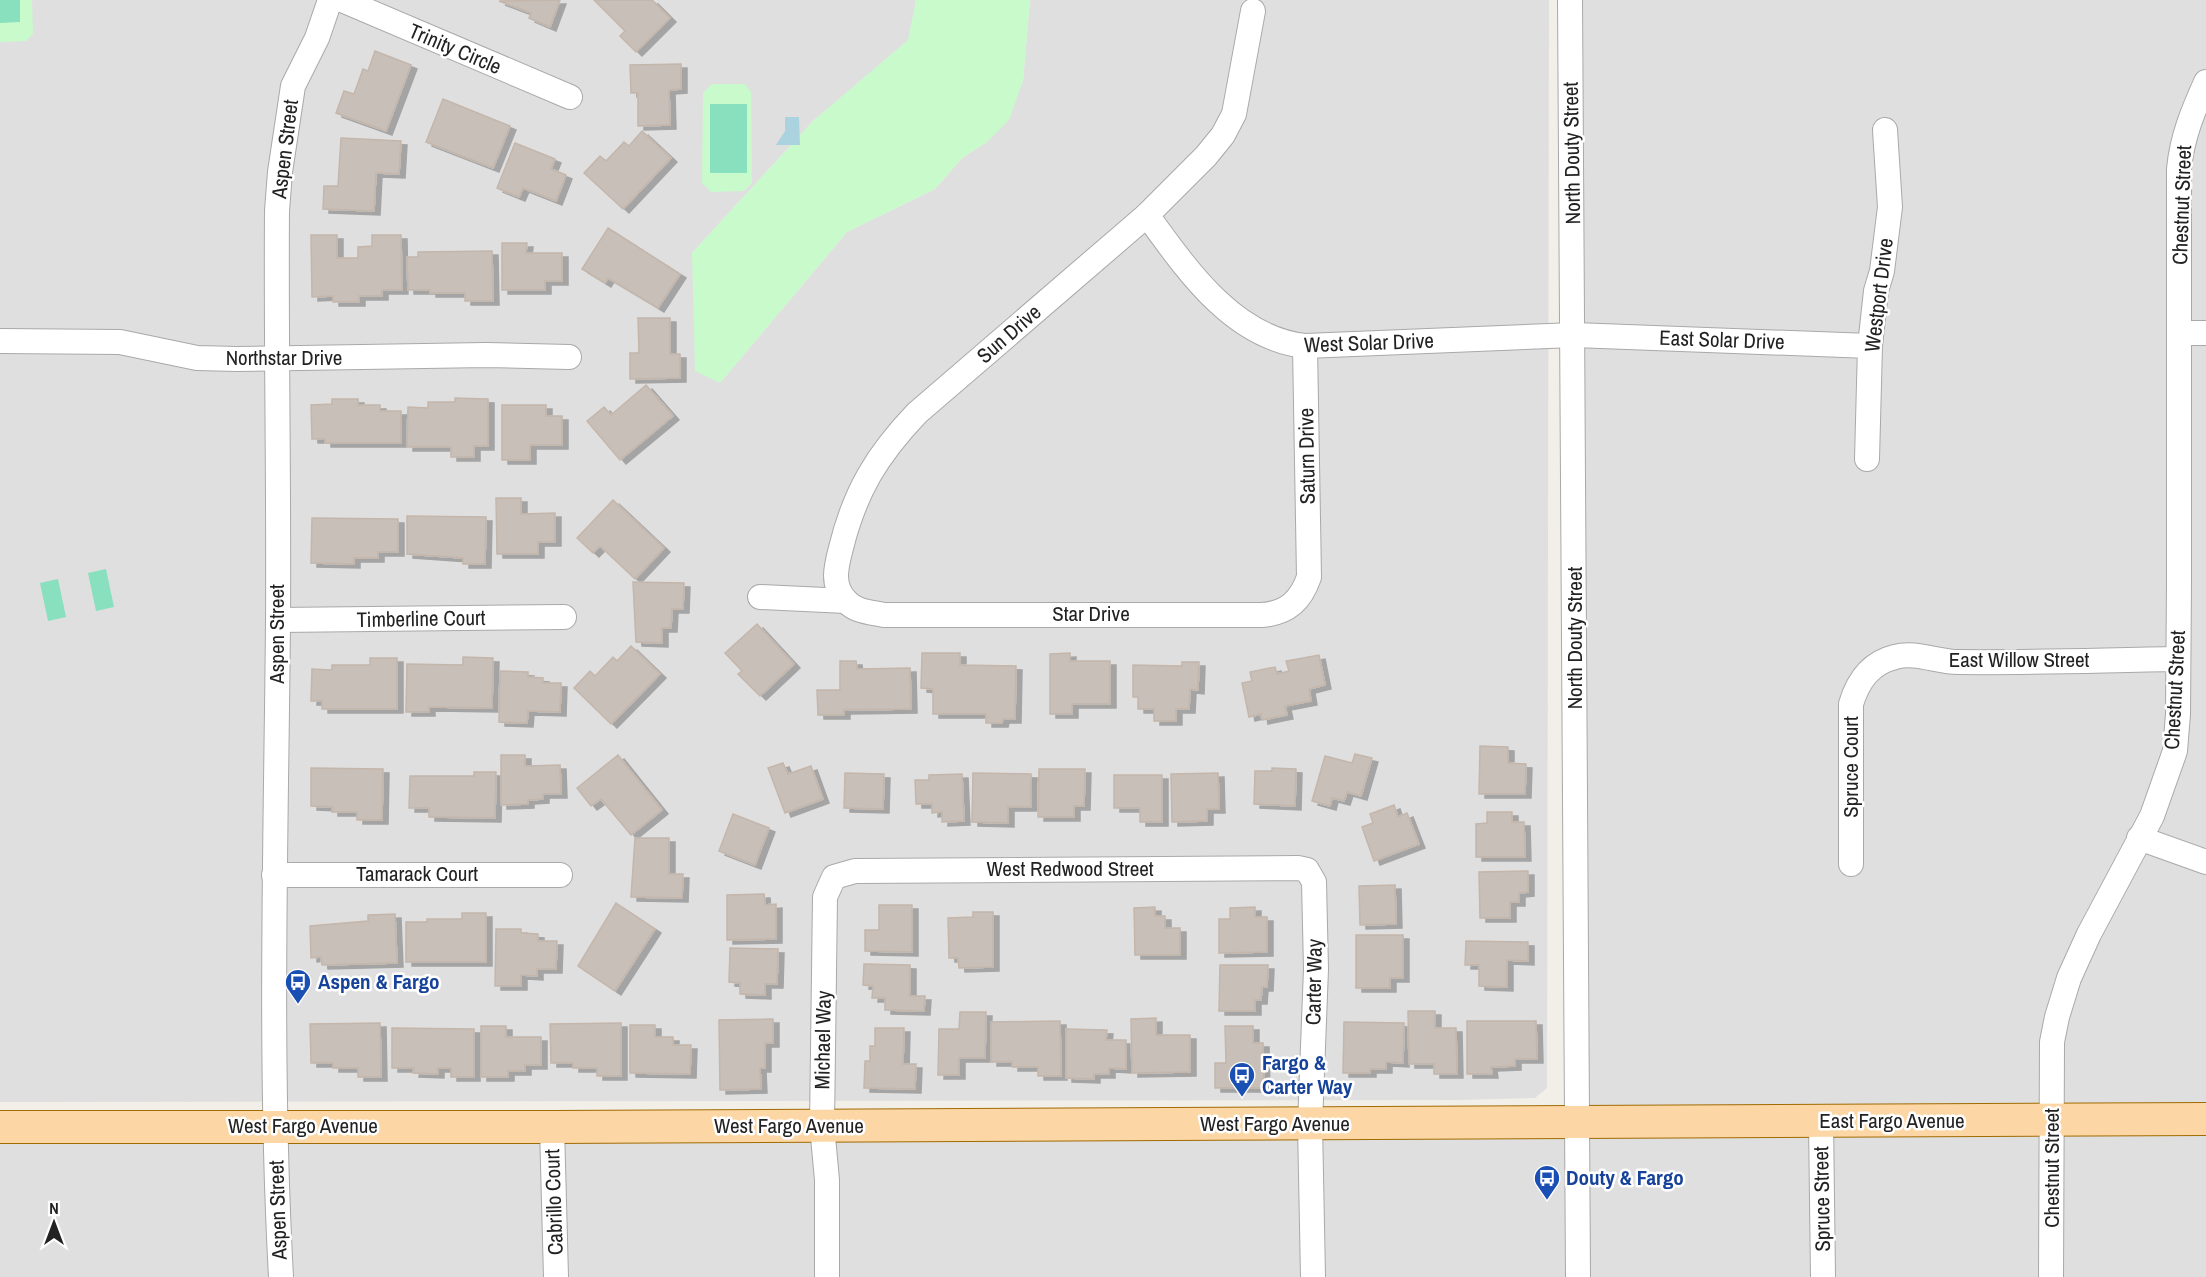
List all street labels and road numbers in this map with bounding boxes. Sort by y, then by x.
street label: Trinity Circle [404,16,506,81]
street label: North Douty Street [1556,81,1587,225]
street label: Aspen Street [264,98,305,201]
street label: Chestnut Street [2165,144,2198,265]
street label: Westport Drive [1857,236,1900,354]
street label: Sun Drive [970,298,1047,370]
street label: East Solar Drive [1659,323,1785,356]
street label: West Solar Drive [1304,326,1434,359]
street label: Northstar Drive [226,343,342,372]
street label: Saturn Drive [1291,407,1322,505]
street label: North Douty Street [1560,566,1589,709]
street label: Aspen Street [262,584,291,685]
street label: Star Drive [1052,599,1130,628]
street label: Timberline Court [356,603,486,634]
street label: Chestnut Street [2157,629,2192,750]
street label: East Willow Street [1949,645,2090,674]
street label: Spruce Court [1836,716,1865,818]
street label: West Redwood Street [986,854,1154,883]
street label: Tamarack Court [356,859,478,888]
street label: Carter Way [1298,938,1329,1025]
street label: Michael Way [807,990,838,1090]
street label: East Fargo Avenue [1819,1106,1965,1135]
street label: Chestnut Street [2037,1108,2066,1228]
street label: West Fargo Avenue [1200,1109,1350,1138]
street label: West Fargo Avenue [228,1111,378,1140]
street label: West Fargo Avenue [714,1111,864,1140]
street label: Spruce Street [1806,1146,1837,1252]
street label: Cabrillo Court [537,1148,570,1256]
street label: Aspen Street [261,1160,294,1261]

